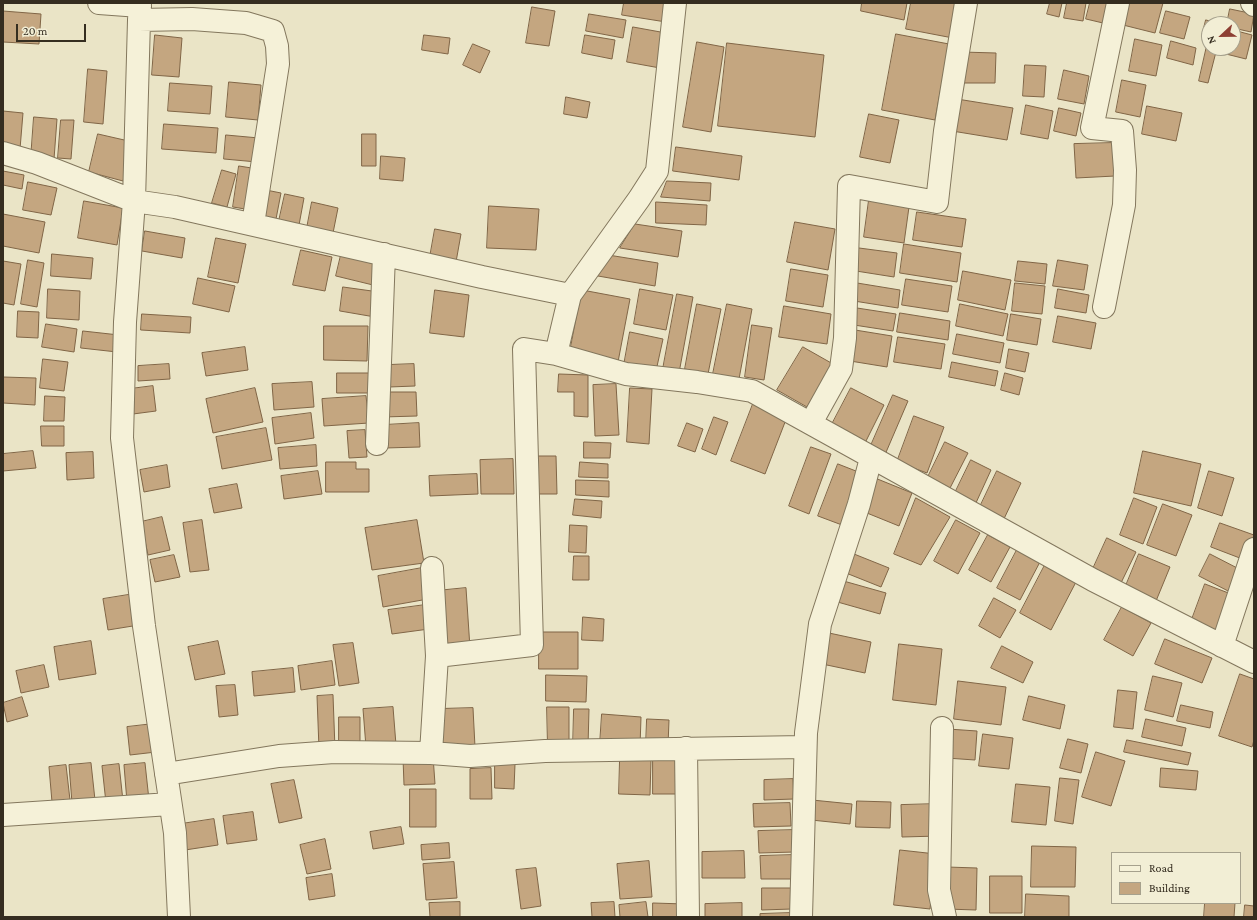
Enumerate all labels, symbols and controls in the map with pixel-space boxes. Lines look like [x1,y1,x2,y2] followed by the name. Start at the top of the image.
[18,16,88,42] scale bar
[1201,16,1241,56] north arrow
[23,24,47,38] text: 20 m
[1204,34,1218,46] text: N
[1111,852,1241,904] legend
[1149,861,1173,875] text: Road
[1149,881,1190,895] text: Building

